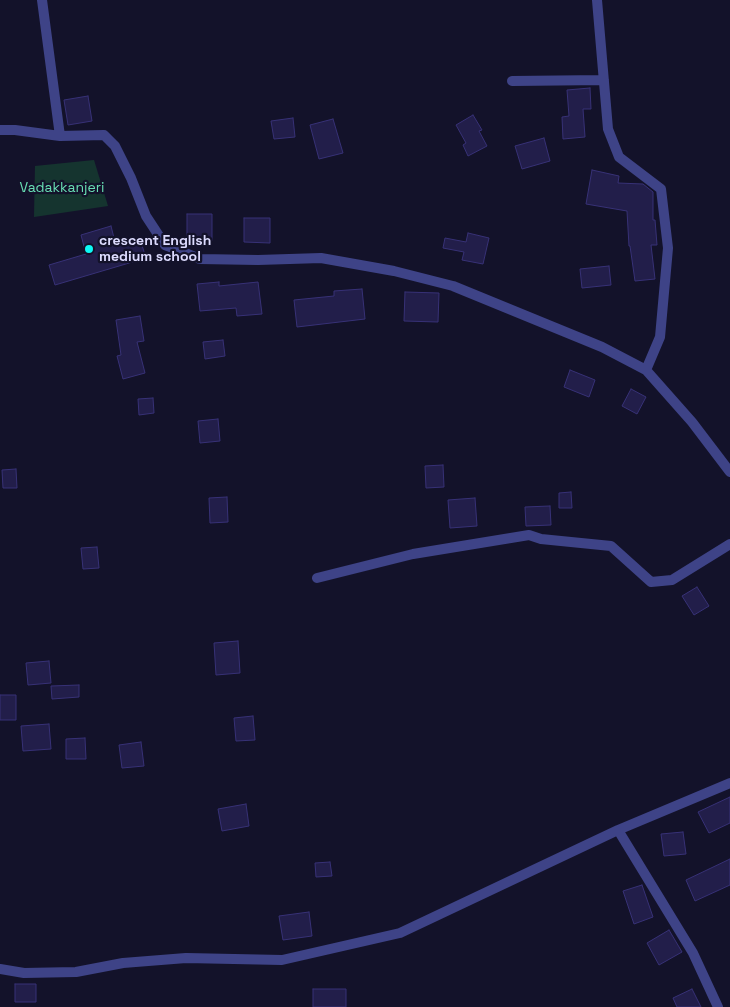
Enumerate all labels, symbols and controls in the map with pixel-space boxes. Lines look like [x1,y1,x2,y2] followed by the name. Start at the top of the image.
[19,180,105,196] park label: Vadakkanjeri
[99,233,211,266] place label: crescent English medium school
[83,243,95,255] marker: crescent English medium school

